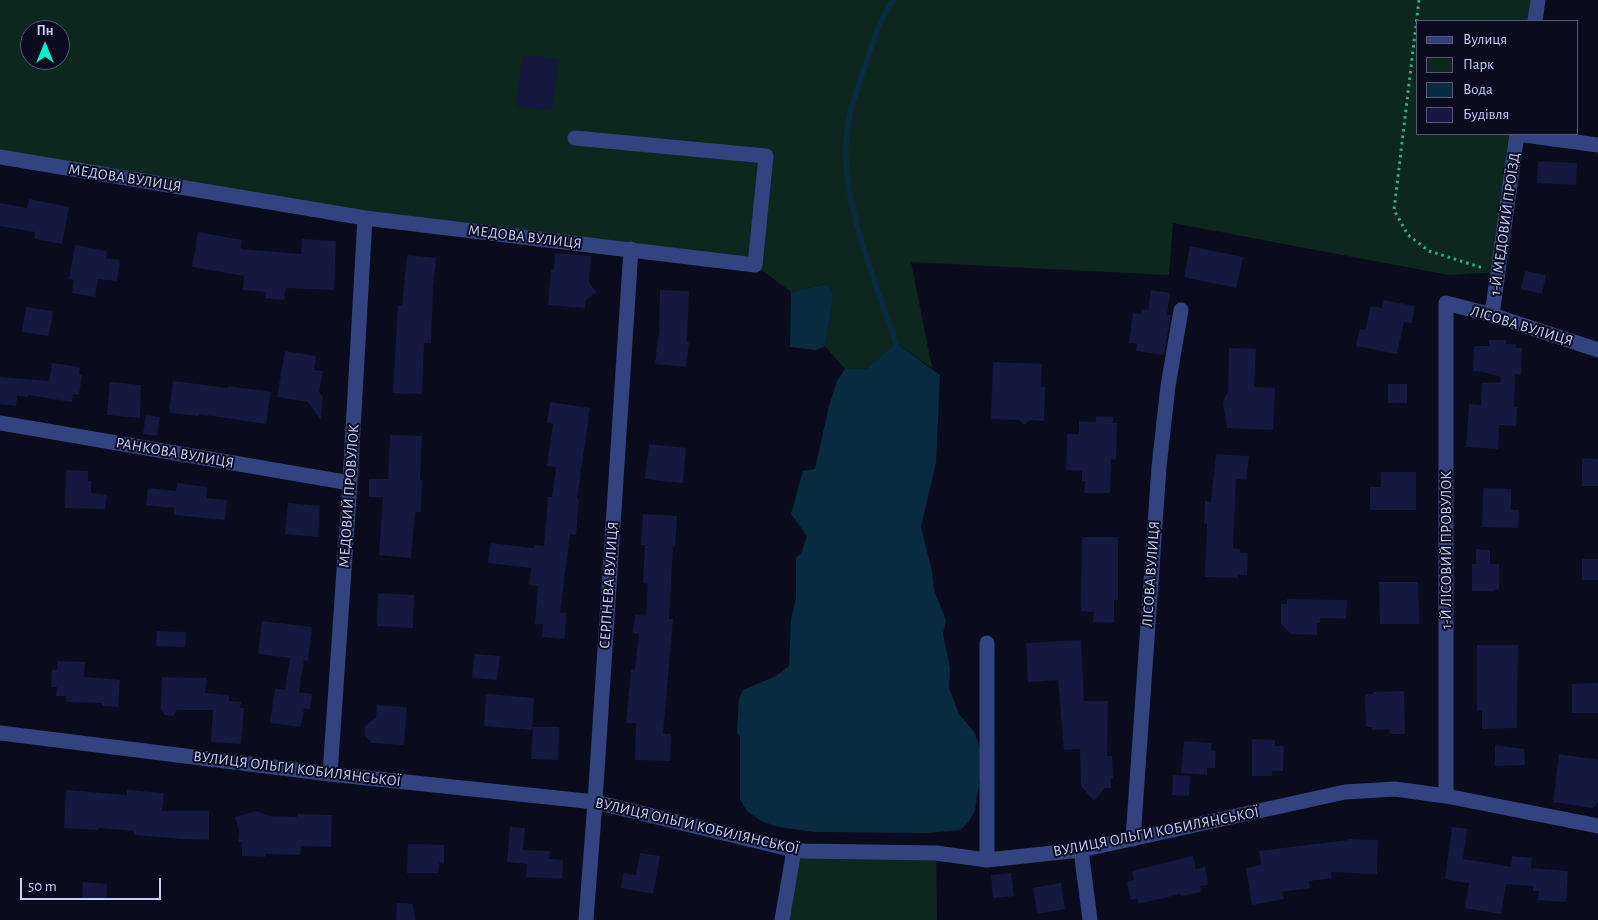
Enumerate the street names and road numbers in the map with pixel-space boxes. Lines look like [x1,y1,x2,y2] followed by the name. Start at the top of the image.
[1486,151,1524,297] street label: 1-Й МЕДОВИЙ ПРОЇЗД
[67,160,183,196] street label: МЕДОВА ВУЛИЦЯ
[467,221,583,253] street label: МЕДОВА ВУЛИЦЯ
[1469,302,1575,350] street label: ЛІСОВА ВУЛИЦЯ
[335,424,363,568] street label: МЕДОВИЙ ПРОВУЛОК
[114,434,236,472] street label: РАНКОВА ВУЛИЦЯ
[1437,471,1455,629] street label: 1-Й ЛІСОВИЙ ПРОВУЛОК
[1138,520,1164,628] street label: ЛІСОВА ВУЛИЦЯ
[596,521,622,649] street label: СЕРПНЕВА ВУЛИЦЯ
[192,747,402,791] street label: ВУЛИЦЯ ОЛЬГИ КОБИЛЯНСЬКОЇ
[593,794,801,858] street label: ВУЛИЦЯ ОЛЬГИ КОБИЛЯНСЬКОЇ
[1052,803,1260,861] street label: ВУЛИЦЯ ОЛЬГИ КОБИЛЯНСЬКОЇ

